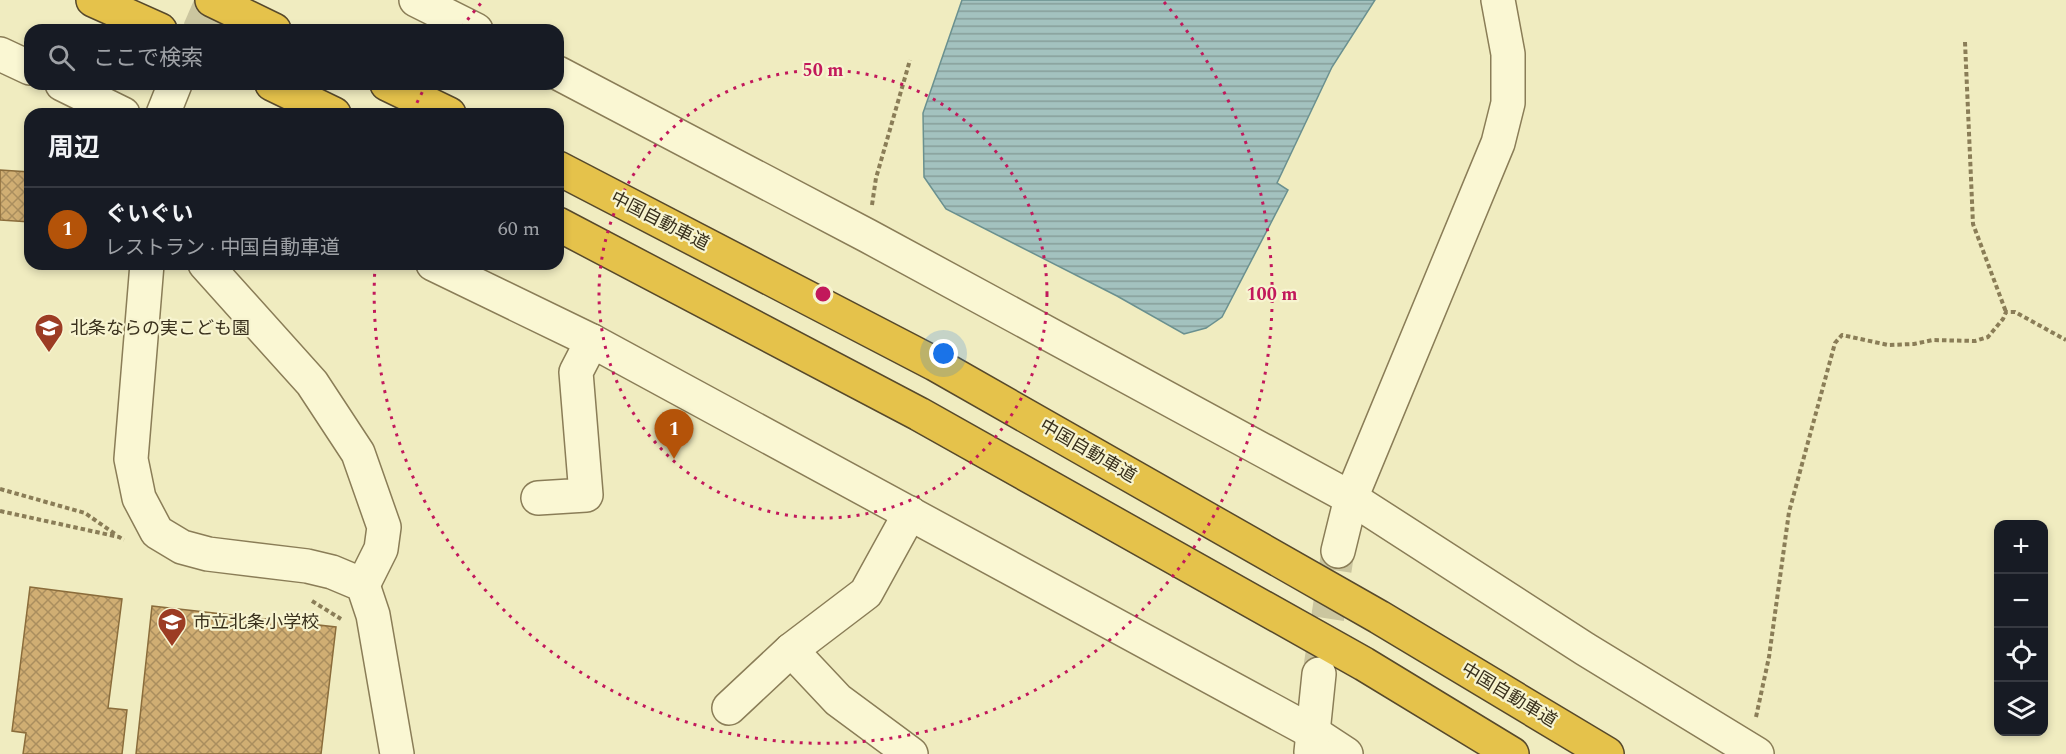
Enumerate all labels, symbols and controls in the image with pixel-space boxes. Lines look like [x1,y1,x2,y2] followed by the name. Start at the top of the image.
[24,24,564,90] search box
[45,41,78,74] icon: search
[93,42,203,75] text: ここで検索
[803,57,843,84] text: 50 m
[48,128,100,168] text: 周辺
[606,184,714,258] street label: 中国自動車道
[105,198,193,231] text: ぐいぐい
[62,214,73,244] text: 1
[498,214,540,244] text: 60 m
[105,233,340,263] text: レストラン · 中国自動車道
[1246,281,1298,308] text: 100 m
[813,284,833,304] centre of rings
[33,312,65,354] school or university icon: 北条ならの実こども園
[70,315,250,342] place label: 北条ならの実こども園
[929,339,958,368] your location
[654,410,694,459] pin: 1
[1034,412,1142,490] street label: 中国自動車道
[1994,520,2048,736] map controls
[1994,520,2048,574] button: +
[1994,574,2048,628] button: −
[156,606,188,648] school or university icon: 市立北条小学校
[193,609,319,636] place label: 市立北条小学校
[1994,628,2048,682] button: locate
[1456,656,1562,734] street label: 中国自動車道
[1994,682,2048,736] button: layers

